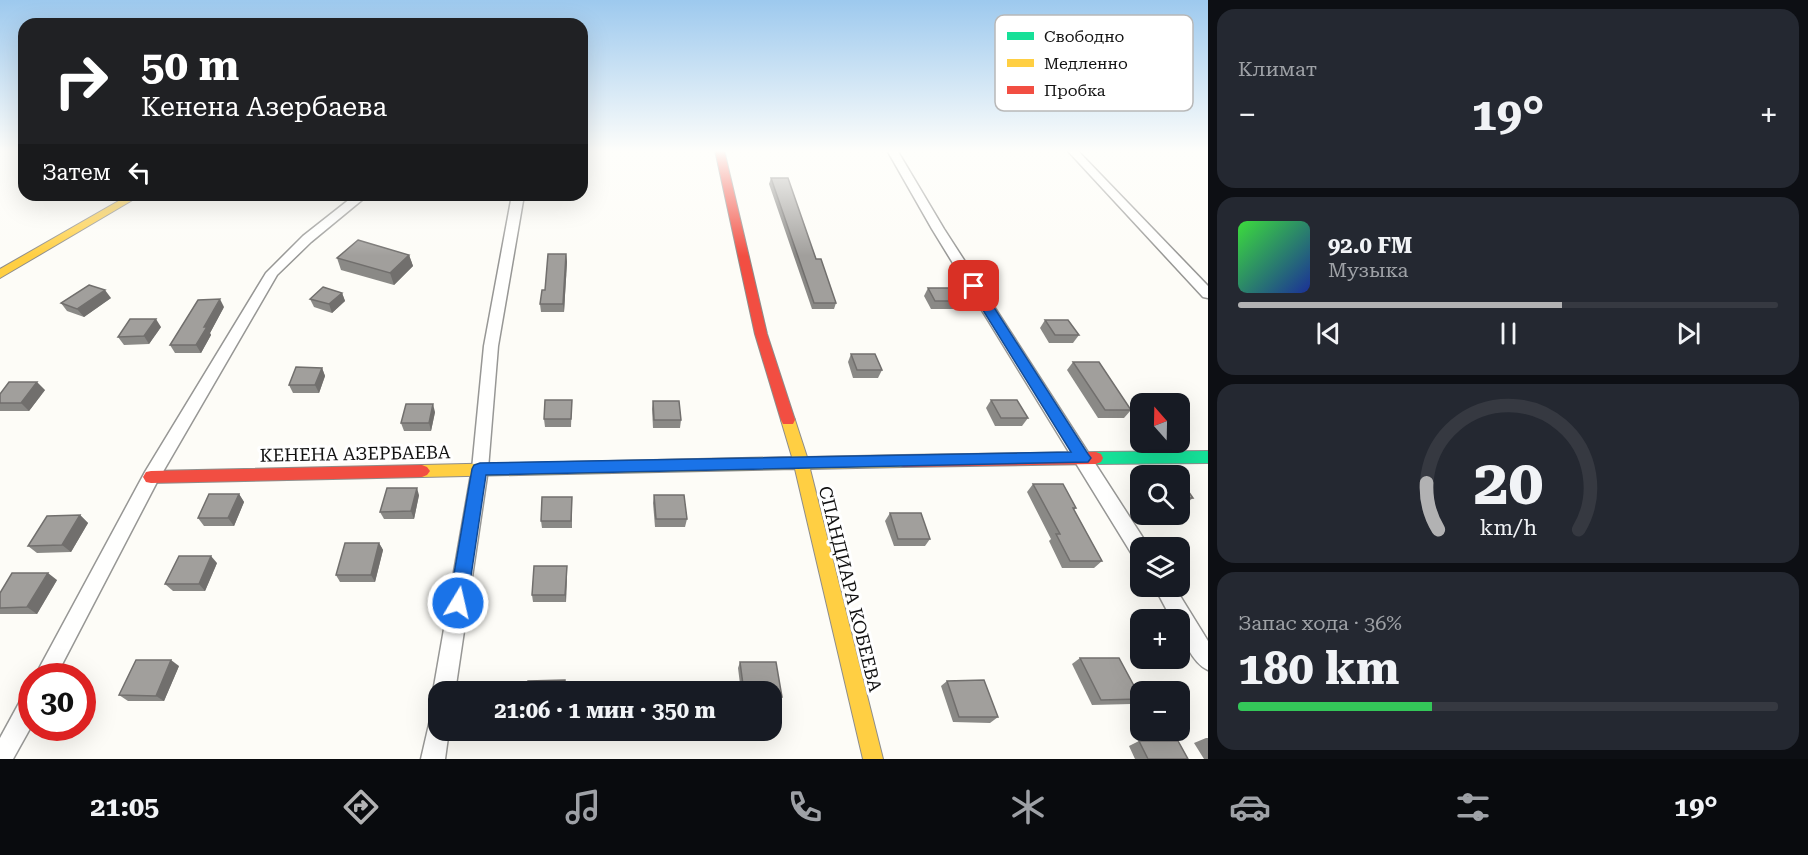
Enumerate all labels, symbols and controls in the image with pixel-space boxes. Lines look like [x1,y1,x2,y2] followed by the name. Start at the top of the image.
[995,15,1193,111] legend
[1044,27,1125,46] text: Свободно
[141,41,239,90] text: 50 m
[42,42,120,120] icon: right
[1044,54,1128,73] text: Медленно
[1238,57,1317,81] text: Климат
[1044,81,1106,100] text: Пробка
[1472,88,1544,141] text: 19°
[141,91,387,123] text: Кенена Азербаева
[1238,95,1256,134] text: −
[1760,95,1778,134] text: +
[123,156,156,189] icon: left
[42,160,111,185] text: Затем
[1328,233,1412,258] text: 92.0 FM
[1328,258,1408,282] text: Музыка
[948,260,999,311] pin
[957,269,990,302] icon: arrive
[1312,317,1345,350] icon: previous
[1492,317,1525,350] icon: pause
[1672,317,1705,350] icon: next
[1130,393,1190,453] north arrow
[1130,393,1190,741] map controls
[259,441,451,466] street label: КЕНЕНА АЗЕРБАЕВА
[1473,446,1543,519] text: 20
[1130,465,1190,525] button: search
[815,484,886,694] street label: СПАНДИАРА КОБЕЕВА
[1479,516,1537,541] text: km/h
[1130,537,1190,597] button: layers
[426,571,490,635] position arrow
[1130,609,1190,669] button: +
[1238,611,1402,635] text: Запас хода · 36%
[1238,642,1399,695] text: 180 km
[18,663,96,741] speed limit sign: 30
[1130,681,1190,741] button: −
[494,698,716,723] text: 21:06 · 1 мин · 350 m
[340,786,382,828] icon: directions
[562,786,604,828] icon: music
[784,786,826,828] icon: phone
[1007,786,1049,828] icon: climate
[1229,786,1271,828] icon: car
[1452,786,1494,828] icon: filters
[90,791,159,823] text: 21:05
[1674,791,1718,823] text: 19°

